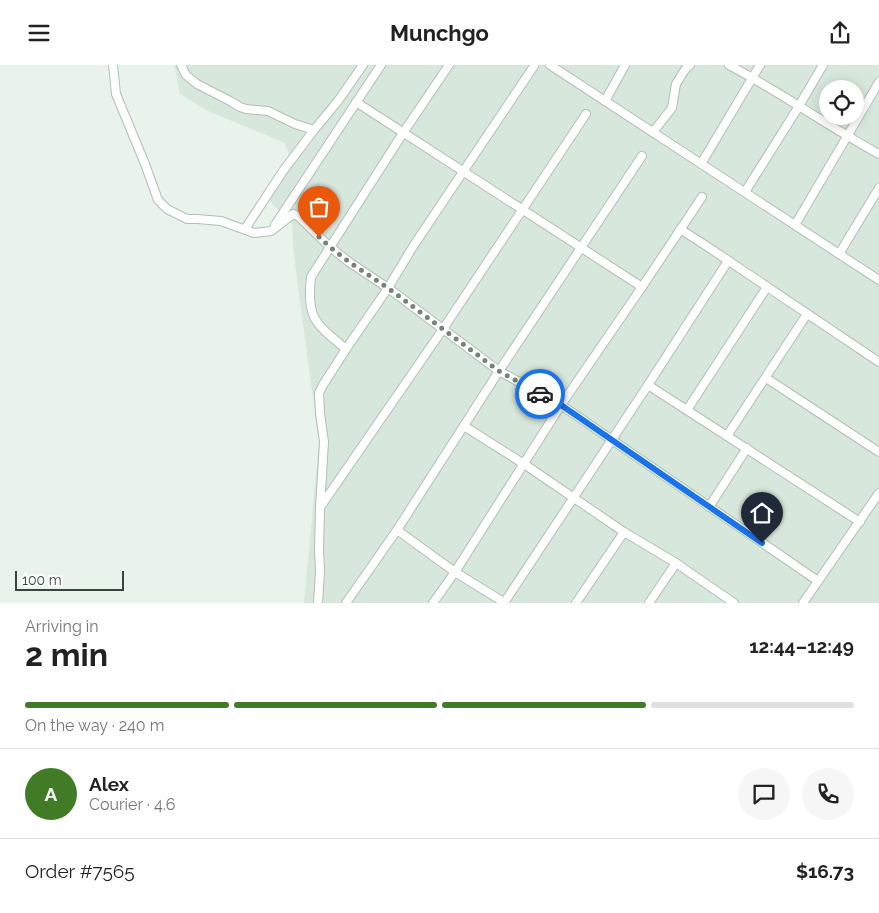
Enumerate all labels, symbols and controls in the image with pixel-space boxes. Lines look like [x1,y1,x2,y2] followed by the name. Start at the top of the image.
[25,19,53,47] icon: menu
[826,19,854,47] icon: share
[390,20,489,46] text: Munchgo
[819,80,864,125] map controls
[819,80,864,125] button: locate
[298,186,340,237] pin
[305,193,333,221] icon: bag
[515,369,565,419] courier
[526,380,554,408] icon: car
[741,492,783,543] pin
[748,499,776,527] icon: home
[15,568,124,591] scale bar
[22,572,62,588] text: 100 m
[25,617,99,636] text: Arriving in
[749,635,854,657] text: 12:44–12:49
[25,636,108,673] text: 2 min
[25,716,164,735] text: On the way · 240 m
[738,768,790,820] button: chat
[802,768,854,820] button: phone
[89,773,129,795] text: Alex
[45,783,57,805] text: A
[89,795,175,814] text: Courier · 4.6
[25,860,135,882] text: Order #7565
[796,860,854,882] text: $16.73

